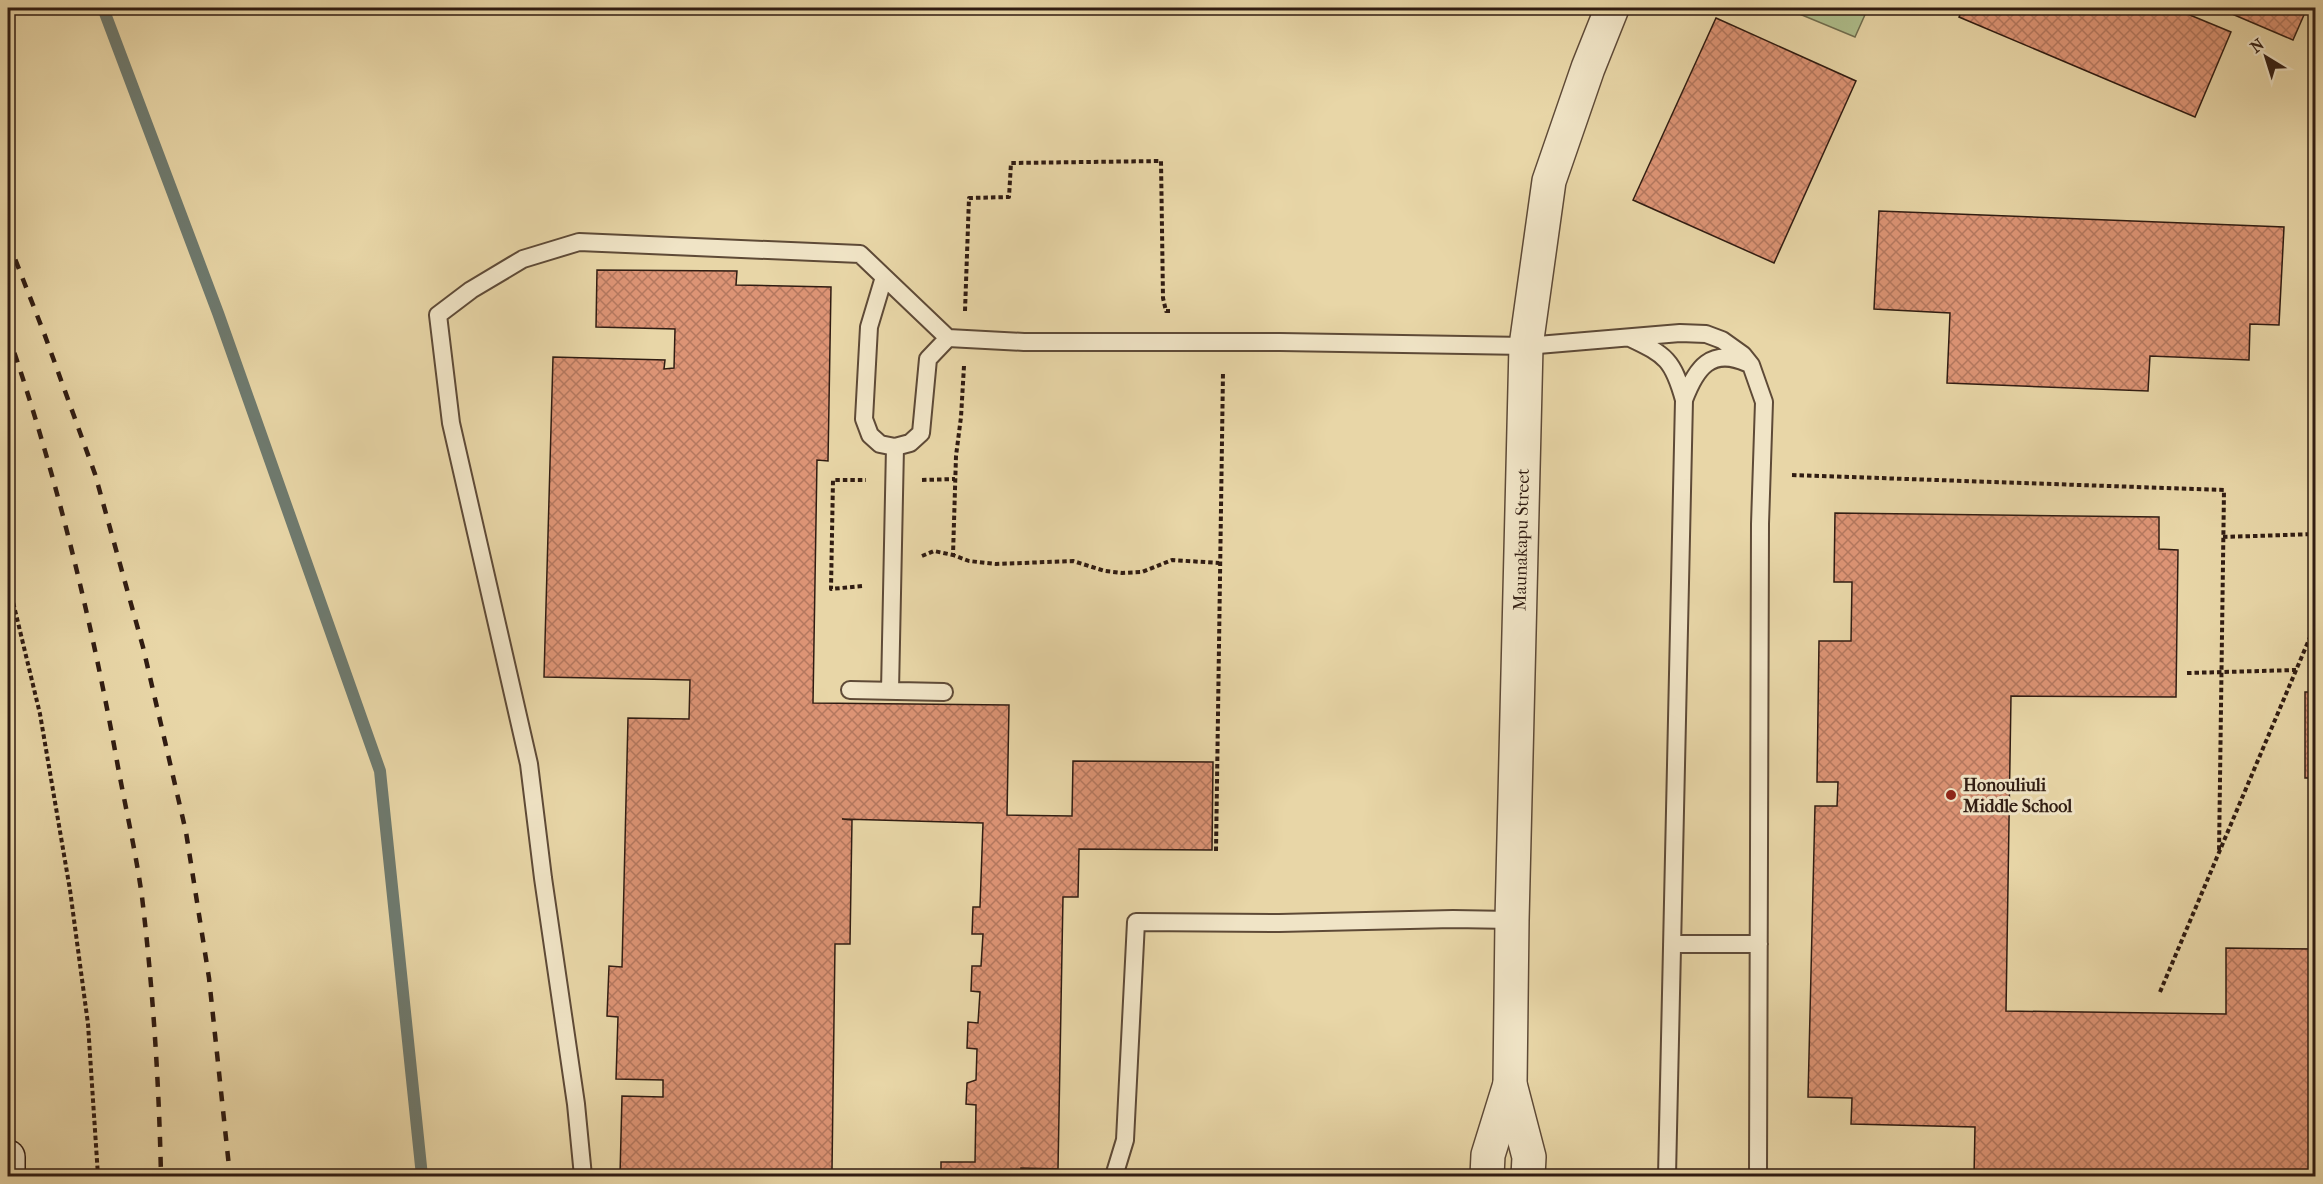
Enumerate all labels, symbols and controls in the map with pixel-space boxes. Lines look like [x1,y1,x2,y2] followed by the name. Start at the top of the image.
[2236,27,2296,87] north arrow
[2246,34,2268,57] text: N
[1509,468,1534,611] street label: Maunakapu Street
[1962,775,2073,817] place label: Honouliuli Middle School
[1944,788,1958,802] marker: Honouliuli Middle School

